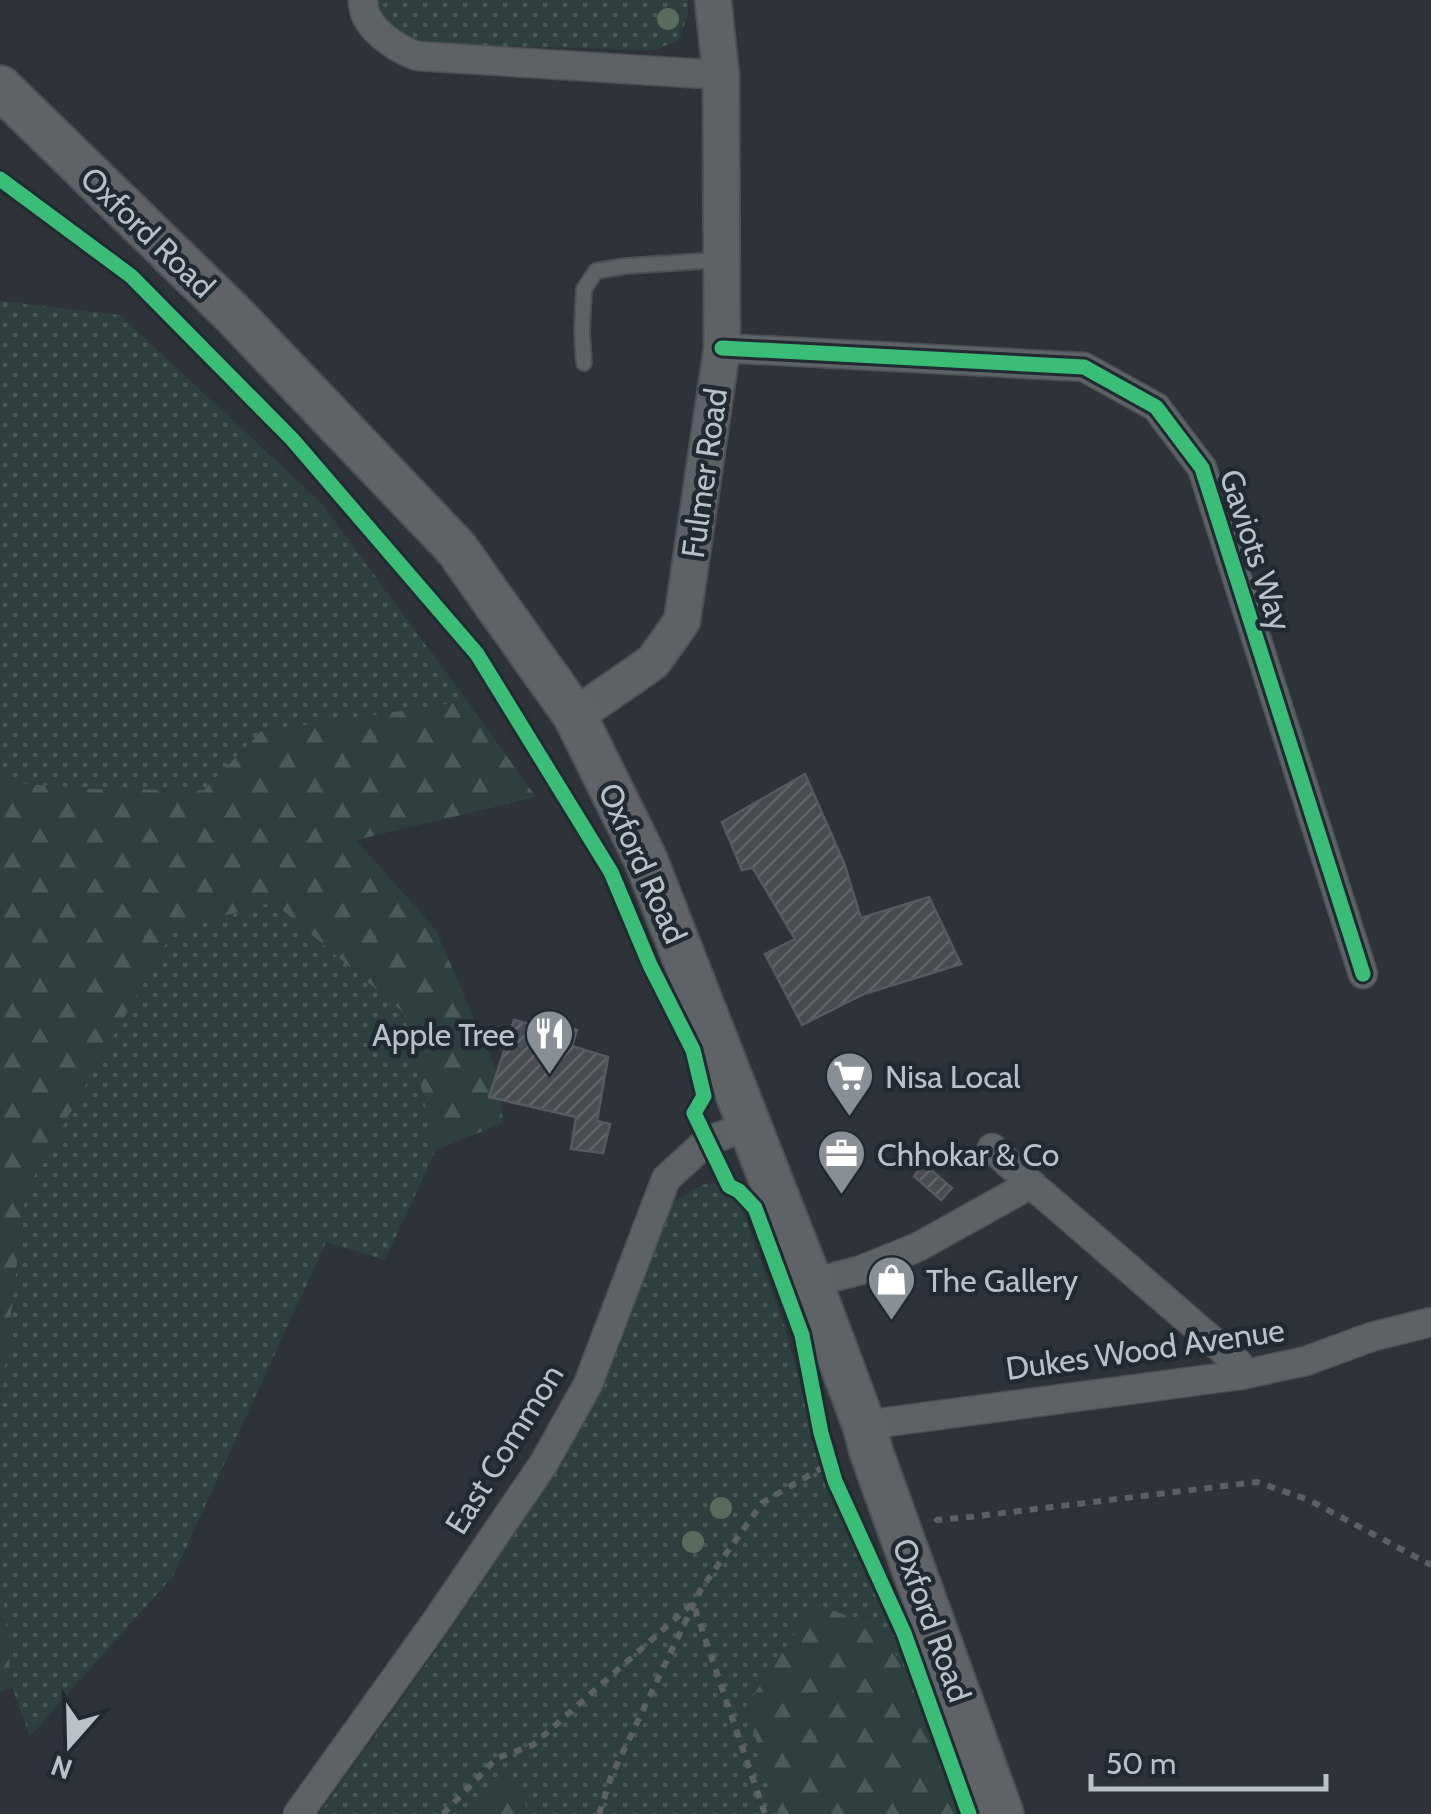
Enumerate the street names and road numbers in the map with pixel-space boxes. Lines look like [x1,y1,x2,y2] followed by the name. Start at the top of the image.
[73,158,223,306] street label: Oxford Road
[673,386,735,560] street label: Fulmer Road
[1212,464,1300,636] street label: Gaviots Way
[590,777,696,949] street label: Oxford Road
[1003,1310,1287,1388] street label: Dukes Wood Avenue
[436,1357,572,1541] street label: East Common
[884,1533,980,1707] street label: Oxford Road

